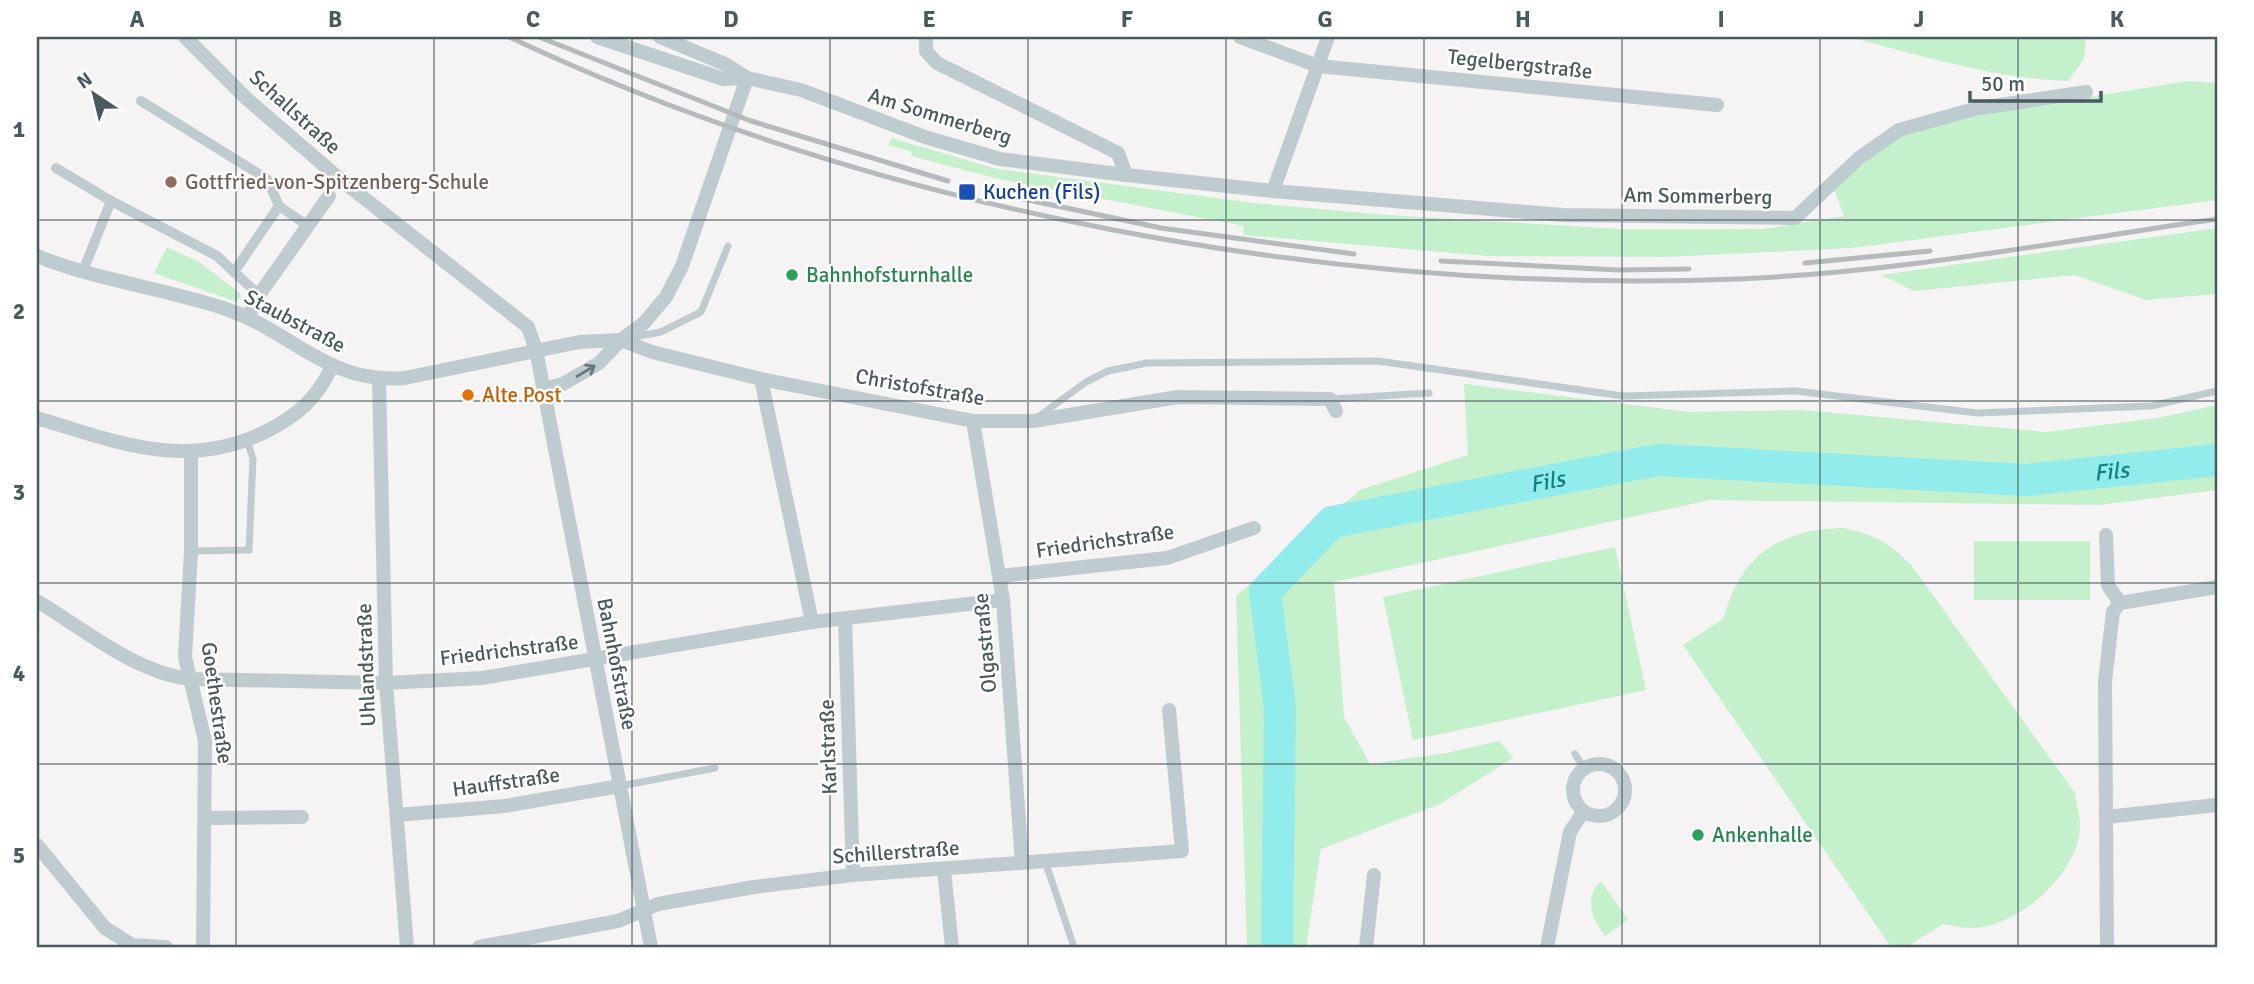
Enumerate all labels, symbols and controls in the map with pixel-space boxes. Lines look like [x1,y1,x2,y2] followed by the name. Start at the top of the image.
[130,5,145,34] text: A
[328,5,342,34] text: B
[526,5,540,34] text: C
[723,5,739,34] text: D
[922,5,936,34] text: E
[1121,5,1133,34] text: F
[1317,5,1333,34] text: G
[1515,5,1531,34] text: H
[1717,5,1725,34] text: I
[1914,5,1924,34] text: J
[2110,5,2125,34] text: K
[1446,43,1594,85] street label: Tegelbergstraße
[60,60,130,130] north arrow
[1970,60,2102,104] scale bar
[244,64,346,160] street label: Schallstraße
[73,67,97,95] text: N
[1981,71,2025,97] text: 50 m
[865,82,1015,150] street label: Am Sommerberg
[13,115,25,144] text: 1
[185,169,489,195] place label: Gottfried-von-Spitzenberg-Schule
[163,174,179,190] marker: Gottfried-von-Spitzenberg-Schule
[983,179,1100,205] place label: Kuchen (Fils)
[957,182,977,202] marker: Kuchen (Fils)
[1623,182,1773,210] street label: Am Sommerberg
[806,262,973,288] place label: Bahnhofsturnhalle
[784,267,800,283] marker: Bahnhofsturnhalle
[240,284,350,358] street label: Staubstraße
[13,297,25,326] text: 2
[576,363,596,377] one-way arrow
[853,363,987,411] street label: Christofstraße
[482,382,562,408] place label: Alte Post
[460,387,476,403] marker: Alte Post
[2092,455,2132,487] water label: Fils
[1527,463,1569,499] water label: Fils
[13,478,25,507] text: 3
[1034,518,1176,564] street label: Friedrichstraße
[968,592,1002,694] street label: Olgastraße
[591,596,643,732] street label: Bahnhofstraße
[351,603,381,727] street label: Uhlandstraße
[438,629,580,671] street label: Friedrichstraße
[196,640,238,766] street label: Goethestraße
[13,659,25,688] text: 4
[813,699,843,795] street label: Karlstraße
[451,762,561,802] street label: Hauffstraße
[1712,822,1813,848] place label: Ankenhalle
[1690,827,1706,843] marker: Ankenhalle
[832,835,960,869] street label: Schillerstraße
[13,841,25,870] text: 5

